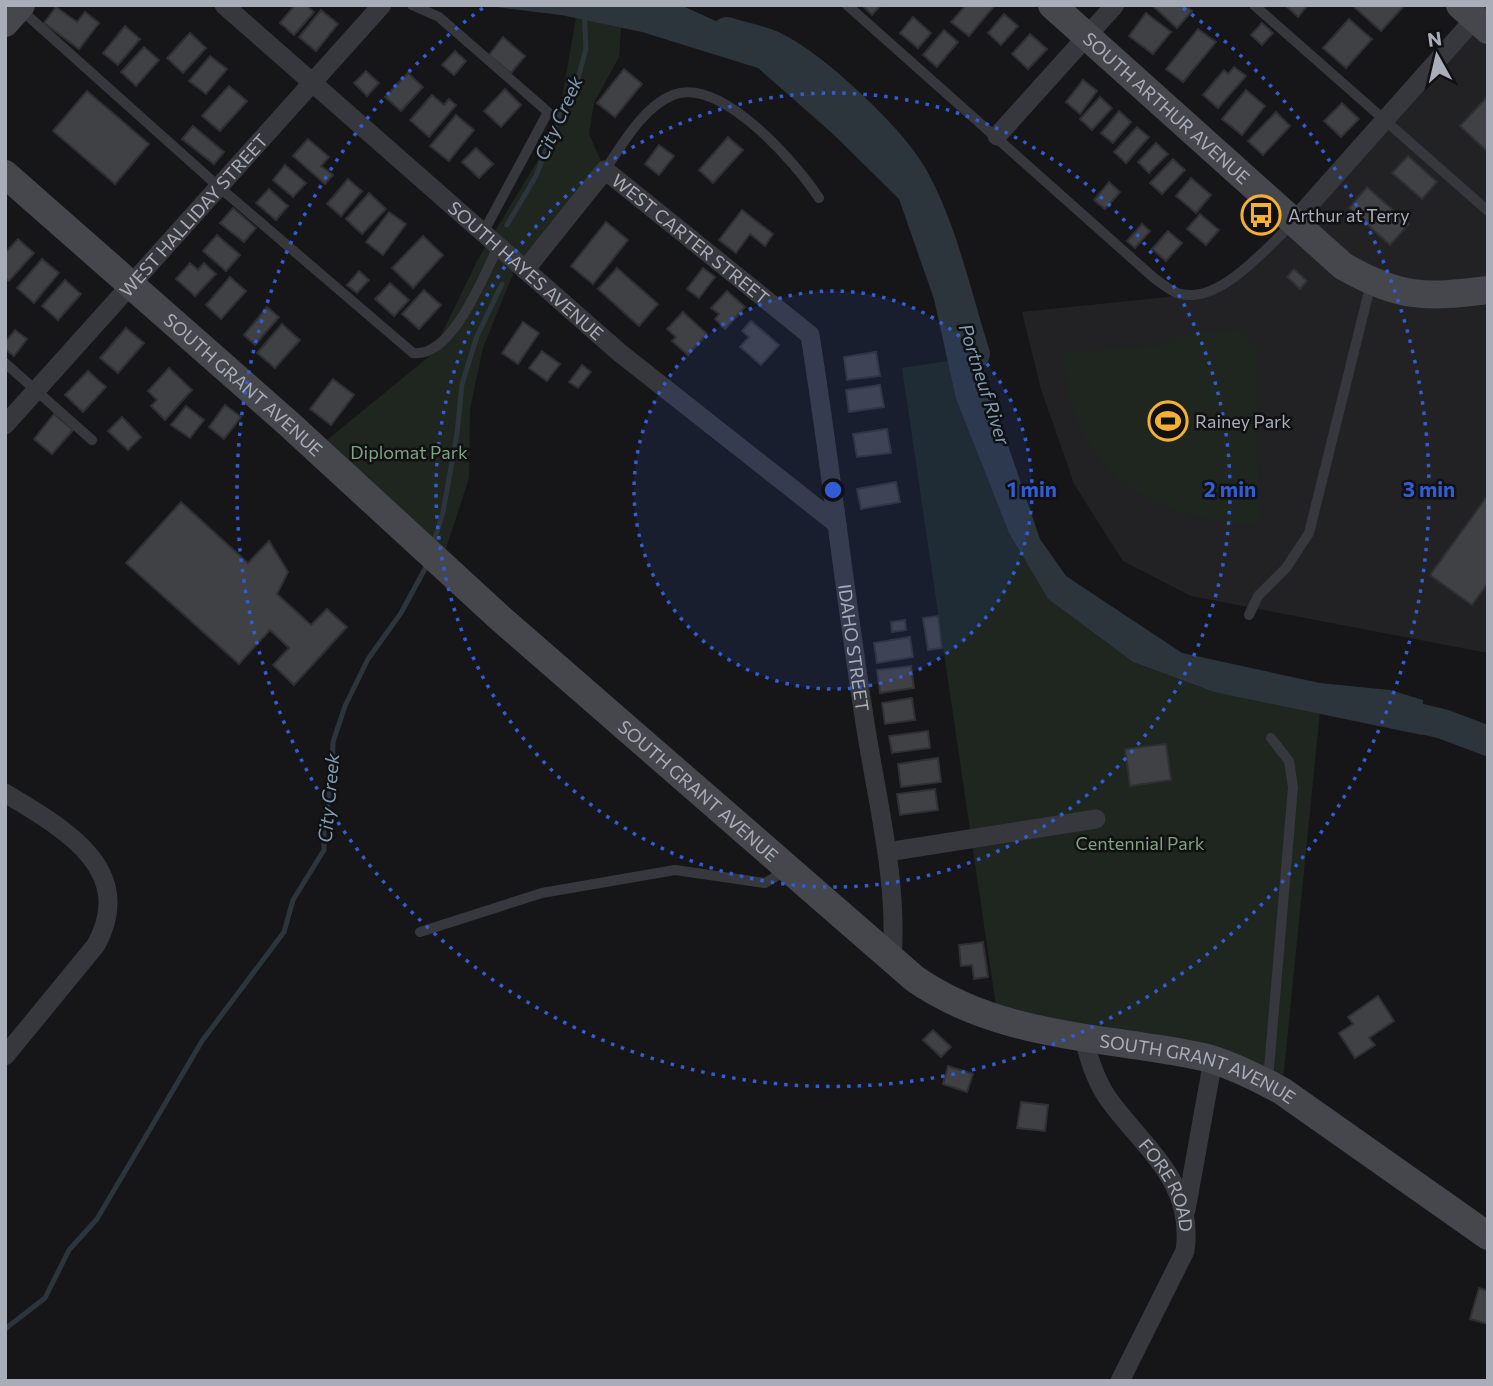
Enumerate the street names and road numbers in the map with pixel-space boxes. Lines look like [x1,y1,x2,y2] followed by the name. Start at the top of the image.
[1079,27,1255,188] street label: SOUTH ARTHUR AVENUE
[115,129,272,301] street label: WEST HALLIDAY STREET
[608,169,774,309] street label: WEST CARTER STREET
[444,196,608,344] street label: SOUTH HAYES AVENUE
[160,308,327,461] street label: SOUTH GRANT AVENUE
[834,583,874,713] street label: IDAHO STREET
[614,715,783,866] street label: SOUTH GRANT AVENUE
[1098,1029,1300,1108] street label: SOUTH GRANT AVENUE
[1134,1134,1197,1233] street label: FORE ROAD

